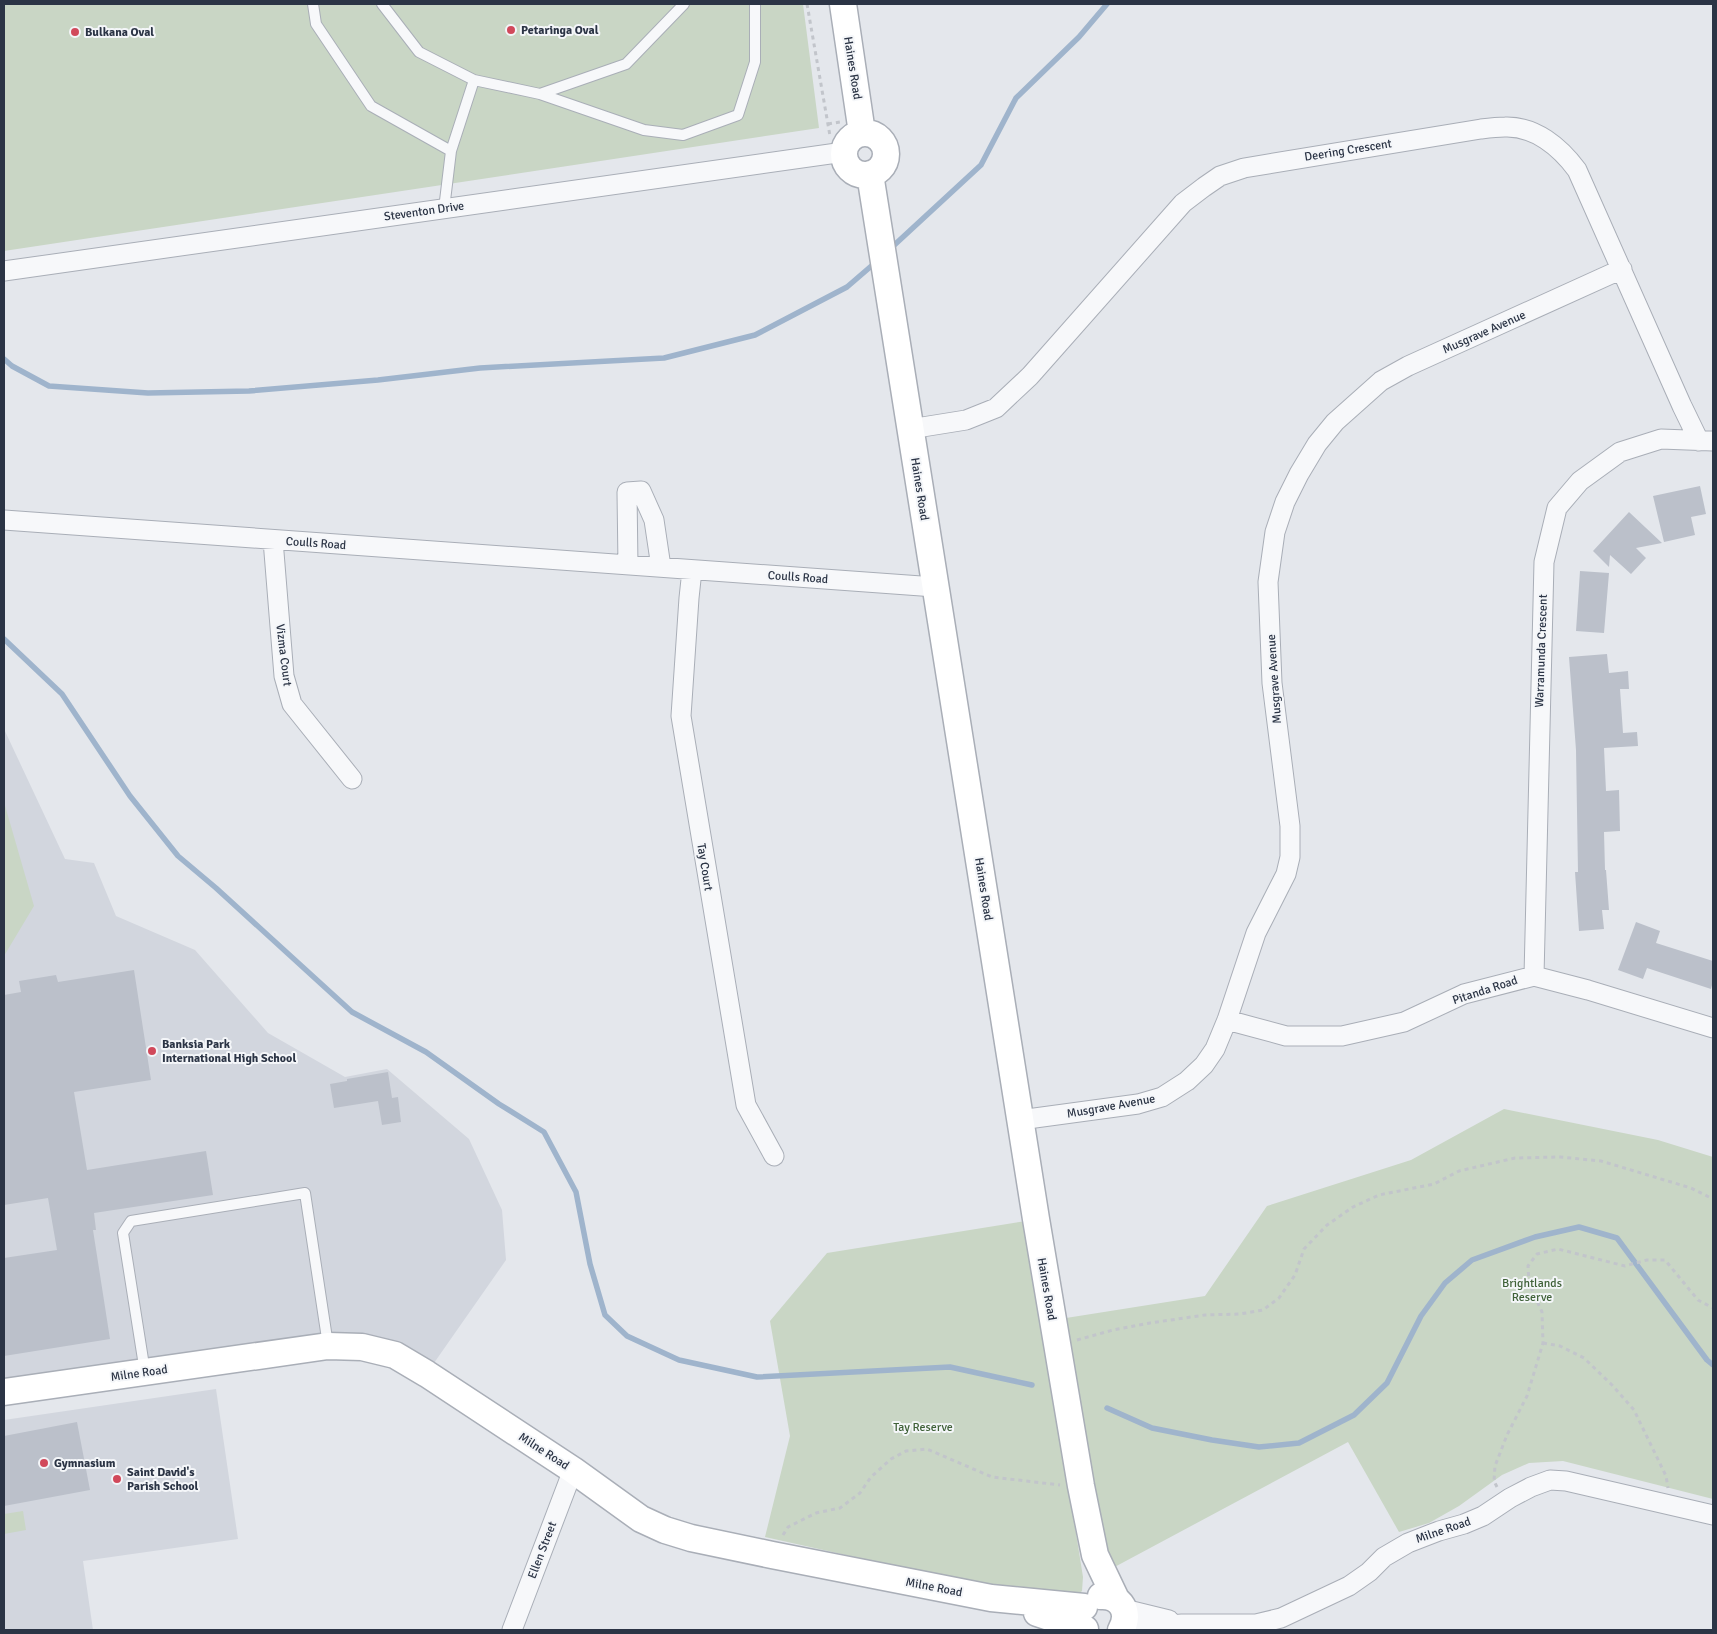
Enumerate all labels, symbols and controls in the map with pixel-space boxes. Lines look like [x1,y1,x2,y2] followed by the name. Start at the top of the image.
[521,23,599,38] place label: Petaringa Oval
[505,24,517,36] marker: Petaringa Oval
[85,25,154,40] place label: Bulkana Oval
[69,26,81,38] marker: Bulkana Oval
[840,35,865,101] street label: Haines Road
[1303,136,1393,165] street label: Deering Crescent
[383,198,465,225] street label: Steventon Drive
[1440,307,1528,358] street label: Musgrave Avenue
[907,456,932,522] street label: Haines Road
[285,534,347,553] street label: Coulls Road
[767,568,829,587] street label: Coulls Road
[1532,594,1551,708] street label: Warramunda Crescent
[272,623,295,687] street label: Vizma Court
[1264,634,1285,724] street label: Musgrave Avenue
[693,842,716,892] street label: Tay Court
[971,856,996,922] street label: Haines Road
[1451,973,1520,1008] street label: Pitanda Road
[162,1037,296,1066] place label: Banksia Park International High School
[146,1045,158,1057] marker: Banksia Park International High School
[1066,1091,1156,1122] street label: Musgrave Avenue
[1034,1256,1059,1322] street label: Haines Road
[1502,1276,1562,1305] park label: Brightlands Reserve
[110,1362,169,1385] street label: Milne Road
[893,1420,953,1435] park label: Tay Reserve
[516,1430,572,1473] street label: Milne Road
[54,1456,116,1471] place label: Gymnasium
[38,1457,50,1469] marker: Gymnasium
[127,1465,198,1494] place label: Saint David's Parish School
[111,1473,123,1485] marker: Saint David's Parish School
[1414,1514,1473,1547] street label: Milne Road
[525,1519,560,1581] street label: Ellen Street
[904,1575,963,1600] street label: Milne Road

